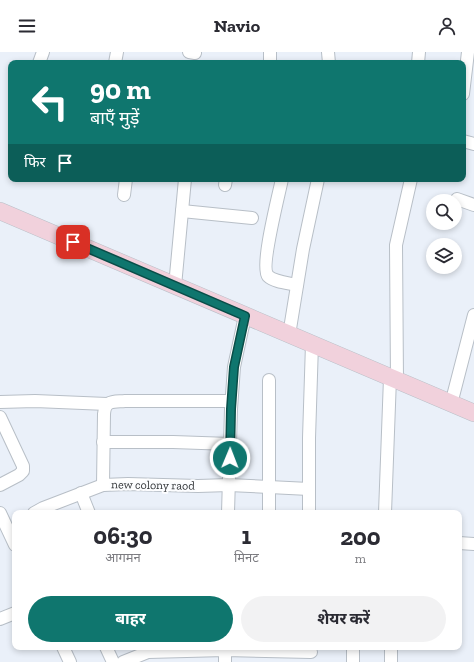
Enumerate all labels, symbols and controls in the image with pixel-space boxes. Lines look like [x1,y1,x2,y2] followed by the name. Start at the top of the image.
[16,15,38,37] icon: menu
[214,15,260,37] text: Navio
[436,15,458,37] icon: person
[90,73,151,106] text: 90 m
[24,76,76,128] icon: left
[90,107,139,129] text: बाएँ मुड़ें
[54,152,76,174] icon: arrive
[24,153,46,171] text: फिर
[426,194,462,274] map controls
[426,194,462,230] button: search
[56,225,90,259] pin
[62,231,84,253] icon: arrive
[426,238,462,274] button: layers
[209,437,251,479] position arrow
[111,477,195,493] street label: new colony raod
[93,521,153,550] text: 06:30
[242,521,251,550] text: 1
[340,522,381,551] text: 200
[105,550,141,565] text: आगमन
[234,550,259,565] text: मिनट
[355,551,366,566] text: m
[28,596,233,642] button: बाहर
[241,596,446,642] button: शेयर करें

